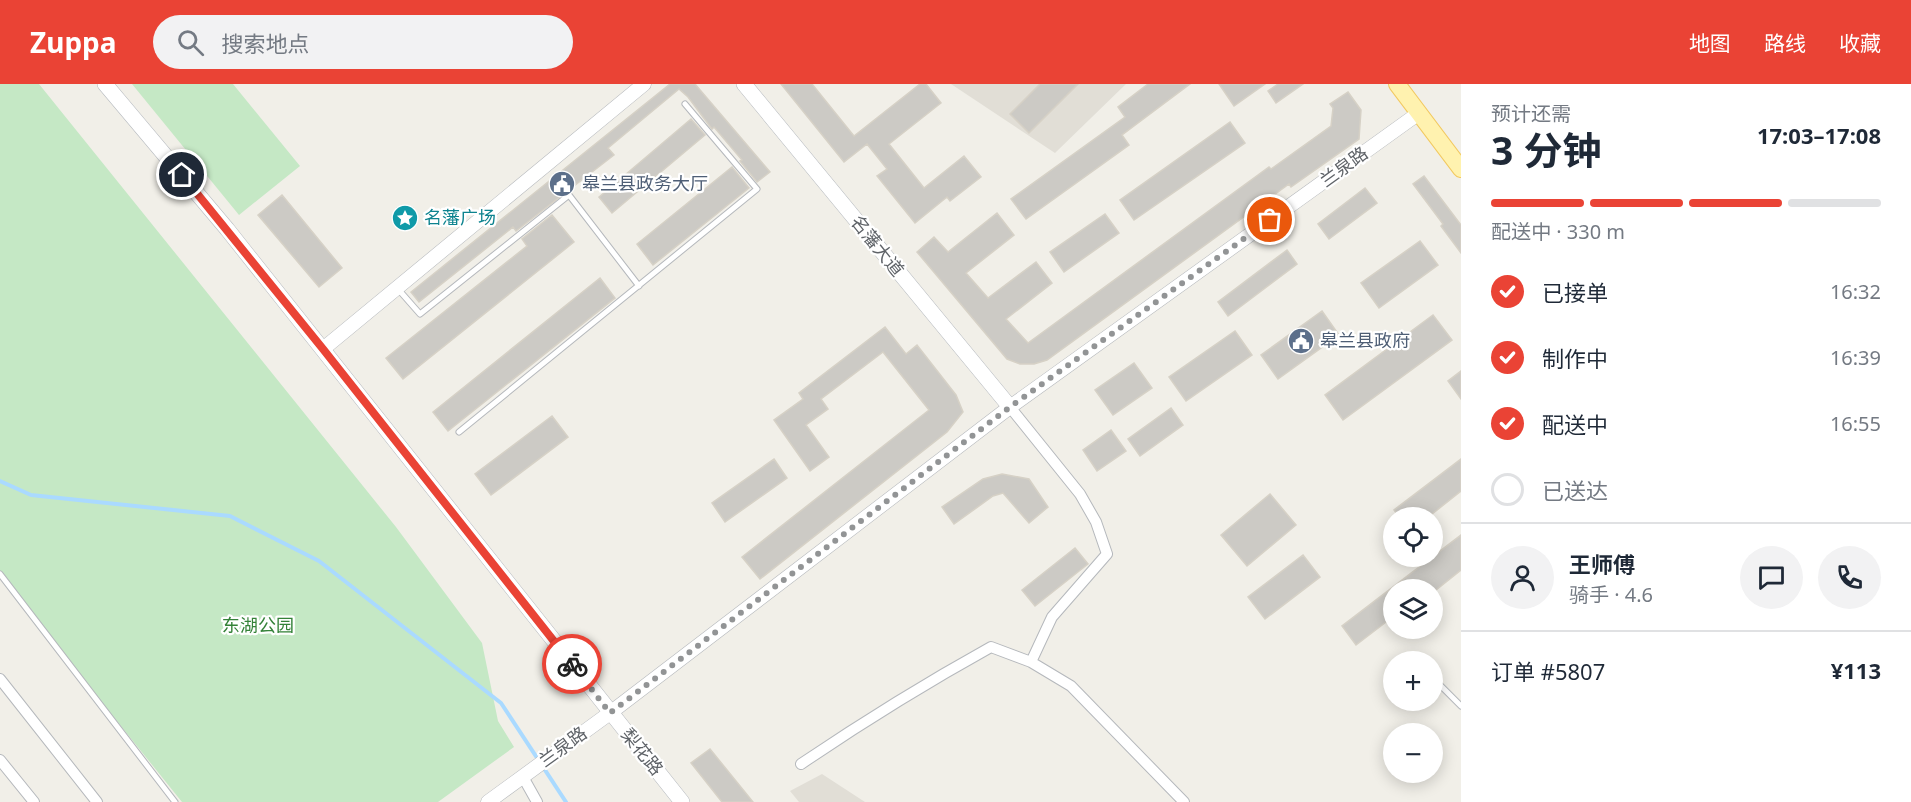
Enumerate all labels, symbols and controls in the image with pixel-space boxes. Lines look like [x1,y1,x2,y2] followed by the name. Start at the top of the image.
[153,15,573,69] search box
[30,23,117,61] text: Zuppa
[174,26,207,59] icon: search
[222,28,310,58] text: 搜索地点
[1689,29,1731,57] text: 地图
[1764,29,1806,57] text: 路线
[1839,29,1881,57] text: 收藏
[1491,100,1571,127] text: 预计还需
[1757,120,1881,150] text: 17:03–17:08
[1491,123,1601,176] text: 3 分钟
[1315,141,1372,192] street label: 兰泉路
[156,149,207,200] pin
[165,158,198,191] icon: home
[547,169,577,199] public building icon: 皋兰县政务大厅
[582,171,708,195] place label: 皋兰县政务大厅
[1244,194,1295,245] pin
[390,203,420,233] place icon: 名藩广场
[1253,203,1286,236] icon: bag
[424,205,496,229] place label: 名藩广场
[846,210,910,281] street label: 名藩大道
[1491,218,1625,245] text: 配送中 · 330 m
[1491,275,1524,308] icon: check
[1542,277,1608,307] text: 已接单
[1830,278,1881,305] text: 16:32
[1286,326,1316,356] public building icon: 皋兰县政府
[1320,328,1410,352] place label: 皋兰县政府
[1491,341,1524,374] icon: check
[1542,343,1608,373] text: 制作中
[1830,344,1881,371] text: 16:39
[1491,407,1524,440] icon: check
[1542,409,1608,439] text: 配送中
[1830,410,1881,437] text: 16:55
[1542,475,1608,505] text: 已送达
[1383,507,1443,783] map controls
[1383,507,1443,567] button: locate
[1491,546,1554,609] button: person
[1740,546,1803,609] button: chat
[1818,546,1881,609] button: phone
[1569,549,1635,579] text: 王师傅
[1383,579,1443,639] button: layers
[1569,581,1653,608] text: 骑手 · 4.6
[222,613,294,637] park label: 东湖公园
[542,634,602,694] courier
[556,648,589,681] icon: bike
[1383,651,1443,711] button: +
[1831,655,1881,685] text: ¥113
[1491,656,1605,686] text: 订单 #5807
[534,721,591,772] street label: 兰泉路
[616,723,669,780] street label: 梨花路
[1383,723,1443,783] button: −

